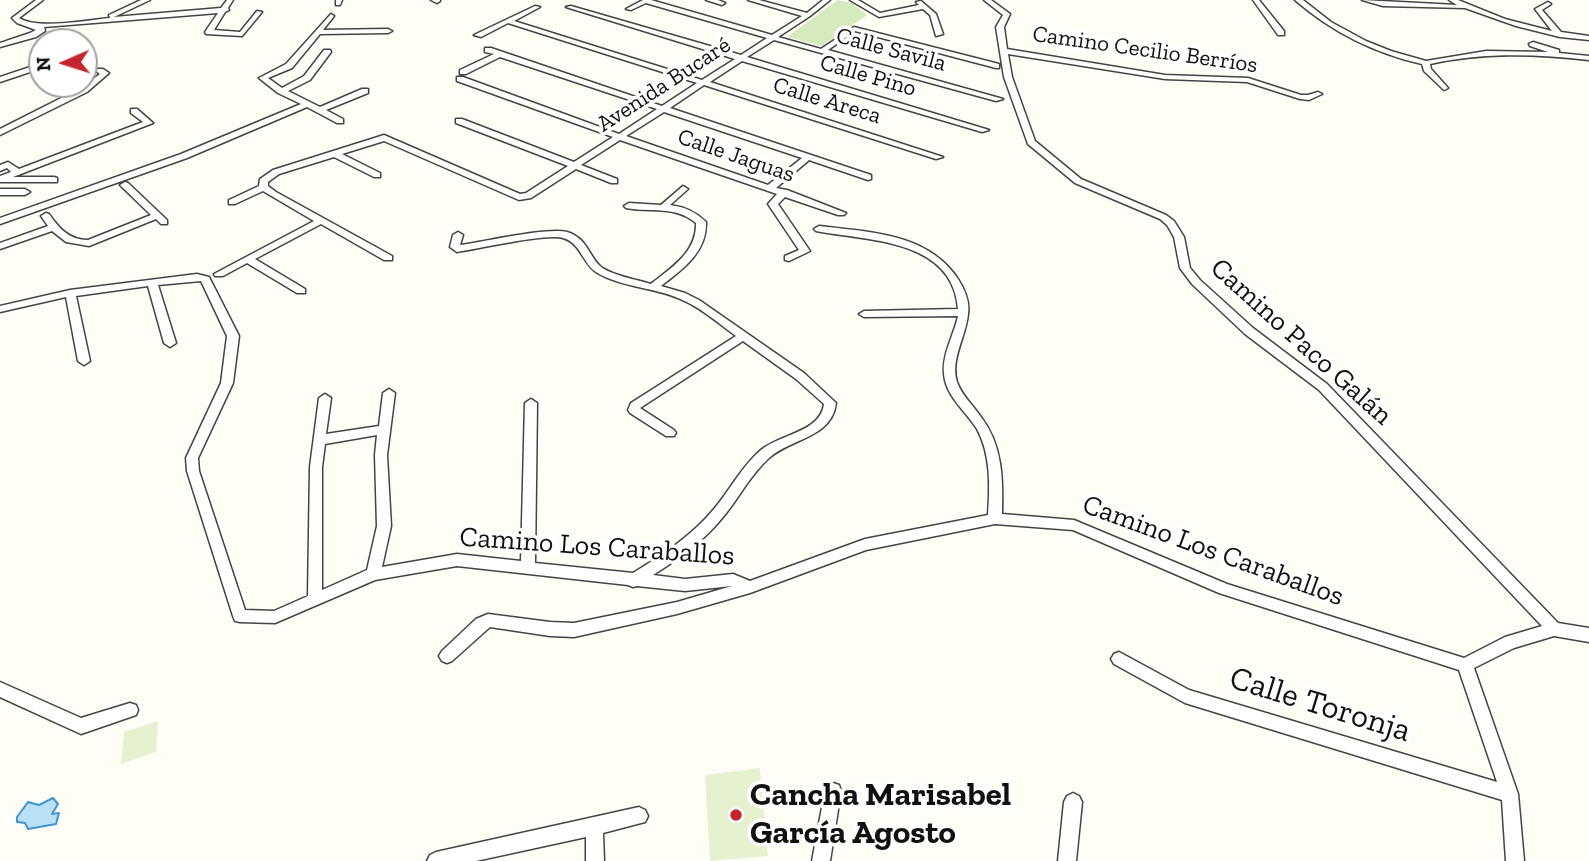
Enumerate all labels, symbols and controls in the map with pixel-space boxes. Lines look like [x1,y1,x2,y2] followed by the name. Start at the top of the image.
[1031,21,1259,79] street label: Camino Cecilio Berríos
[833,22,949,78] street label: Calle Savila
[28,28,98,98] north arrow
[592,32,736,138] street label: Avenida Bucaré
[817,49,919,103] street label: Calle Pino
[32,56,55,72] text: N
[770,72,884,130] street label: Calle Areca
[674,123,798,189] street label: Calle Jaguas
[1203,251,1399,433] street label: Camino Paco Galán
[1078,488,1348,614] street label: Camino Los Caraballos
[458,521,736,573] street label: Camino Los Caraballos
[1225,659,1415,751] street label: Calle Toronja
[750,776,1011,854] place label: Cancha Marisabel García Agosto
[728,807,744,823] marker: Cancha Marisabel García Agosto

